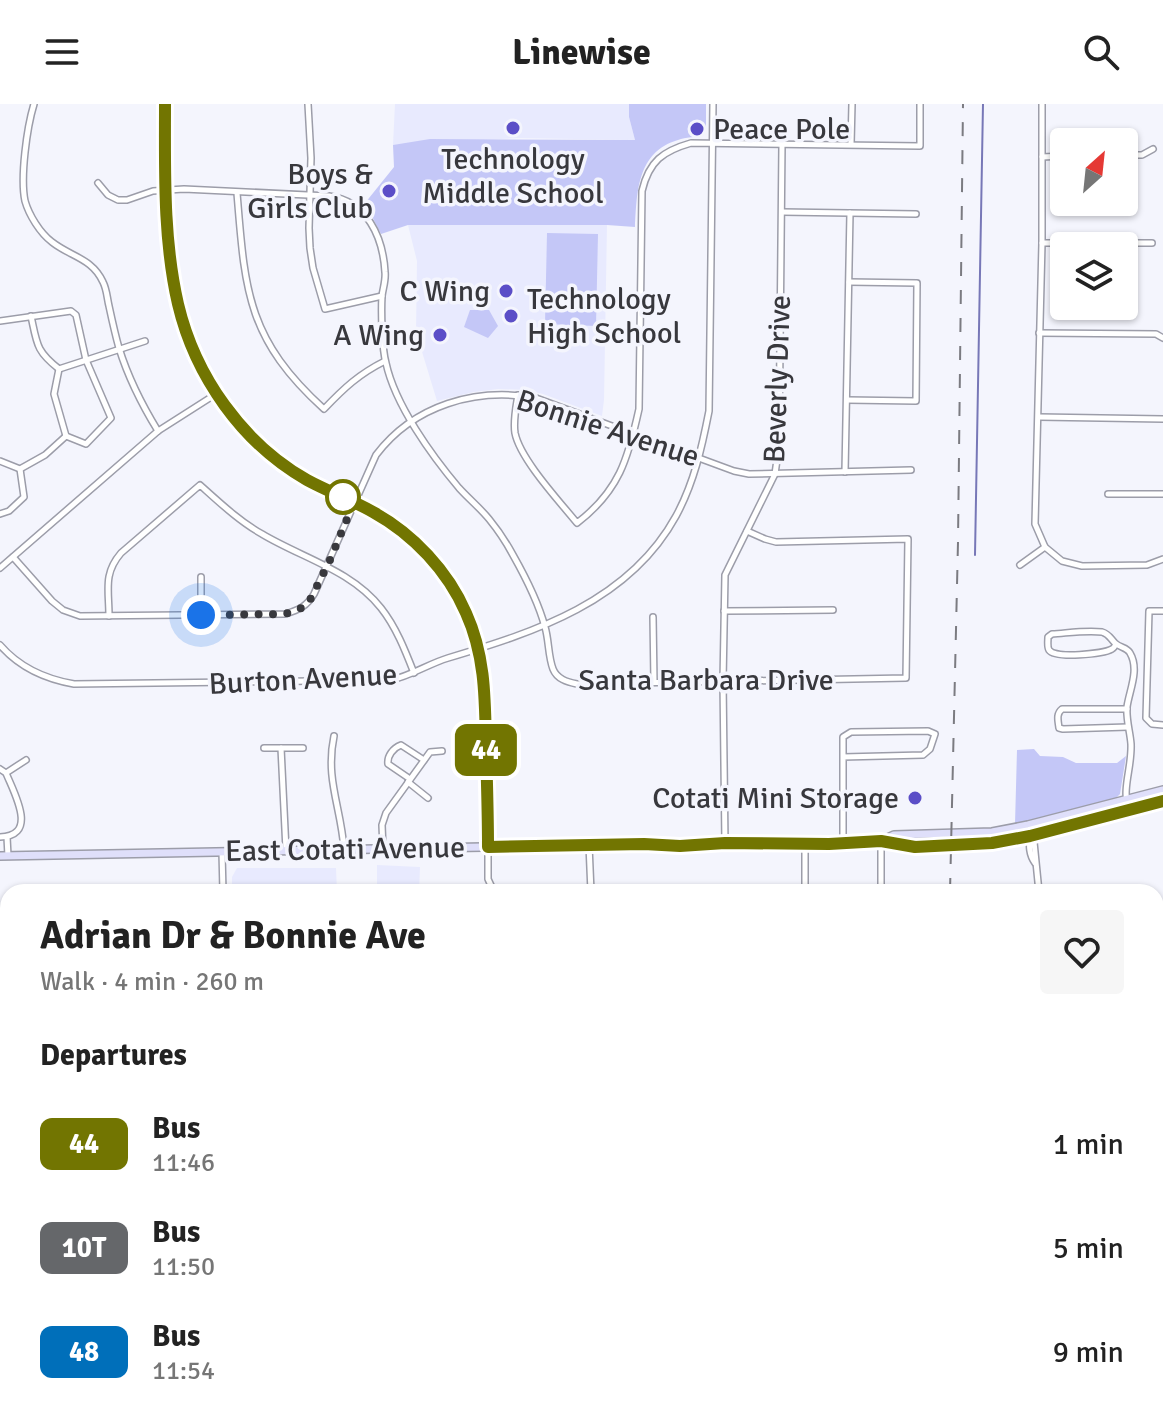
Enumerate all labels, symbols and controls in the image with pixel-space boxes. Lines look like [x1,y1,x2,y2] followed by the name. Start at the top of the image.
[40,30,84,74] icon: menu
[512,30,651,75] text: Linewise
[1079,30,1123,74] icon: search
[713,111,850,148] place label: Peace Pole
[504,119,522,137] marker: Technology Middle School
[688,120,706,138] marker: Peace Pole
[1050,128,1138,216] north arrow
[1050,128,1138,320] map controls
[422,141,604,212] place label: Technology Middle School
[247,156,373,227] place label: Boys & Girls Club
[380,182,398,200] marker: Boys & Girls Club
[1050,232,1138,320] button: layers
[399,273,490,310] place label: C Wing
[527,281,681,352] place label: Technology High School
[497,282,515,300] marker: C Wing
[756,294,799,464] street label: Beverly Drive
[502,307,520,325] marker: Technology High School
[333,317,424,354] place label: A Wing
[431,326,449,344] marker: A Wing
[512,382,704,475] street label: Bonnie Avenue
[326,480,360,514] unlabelled marker
[181,595,221,635] your location
[208,656,398,703] street label: Burton Avenue
[578,662,834,699] street label: Santa Barbara Drive
[450,724,522,776] line badge: 44
[471,733,501,767] text: 44
[652,780,899,817] place label: Cotati Mini Storage
[906,789,924,807] marker: Cotati Mini Storage
[225,829,465,870] street label: East Cotati Avenue
[1040,910,1124,994] button: heart
[40,912,426,959] text: Adrian Dr & Bonnie Ave
[40,966,264,998] text: Walk · 4 min · 260 m
[40,1037,187,1074] text: Departures
[152,1110,200,1147] text: Bus
[1053,1126,1124,1163] text: 1 min
[69,1127,99,1161] text: 44
[152,1147,215,1179] text: 11:46
[152,1214,200,1251] text: Bus
[1053,1230,1124,1267] text: 5 min
[62,1231,106,1265] text: 10T
[152,1251,215,1283] text: 11:50
[152,1318,200,1355] text: Bus
[1053,1334,1124,1371] text: 9 min
[69,1335,99,1369] text: 48
[152,1355,215,1387] text: 11:54

